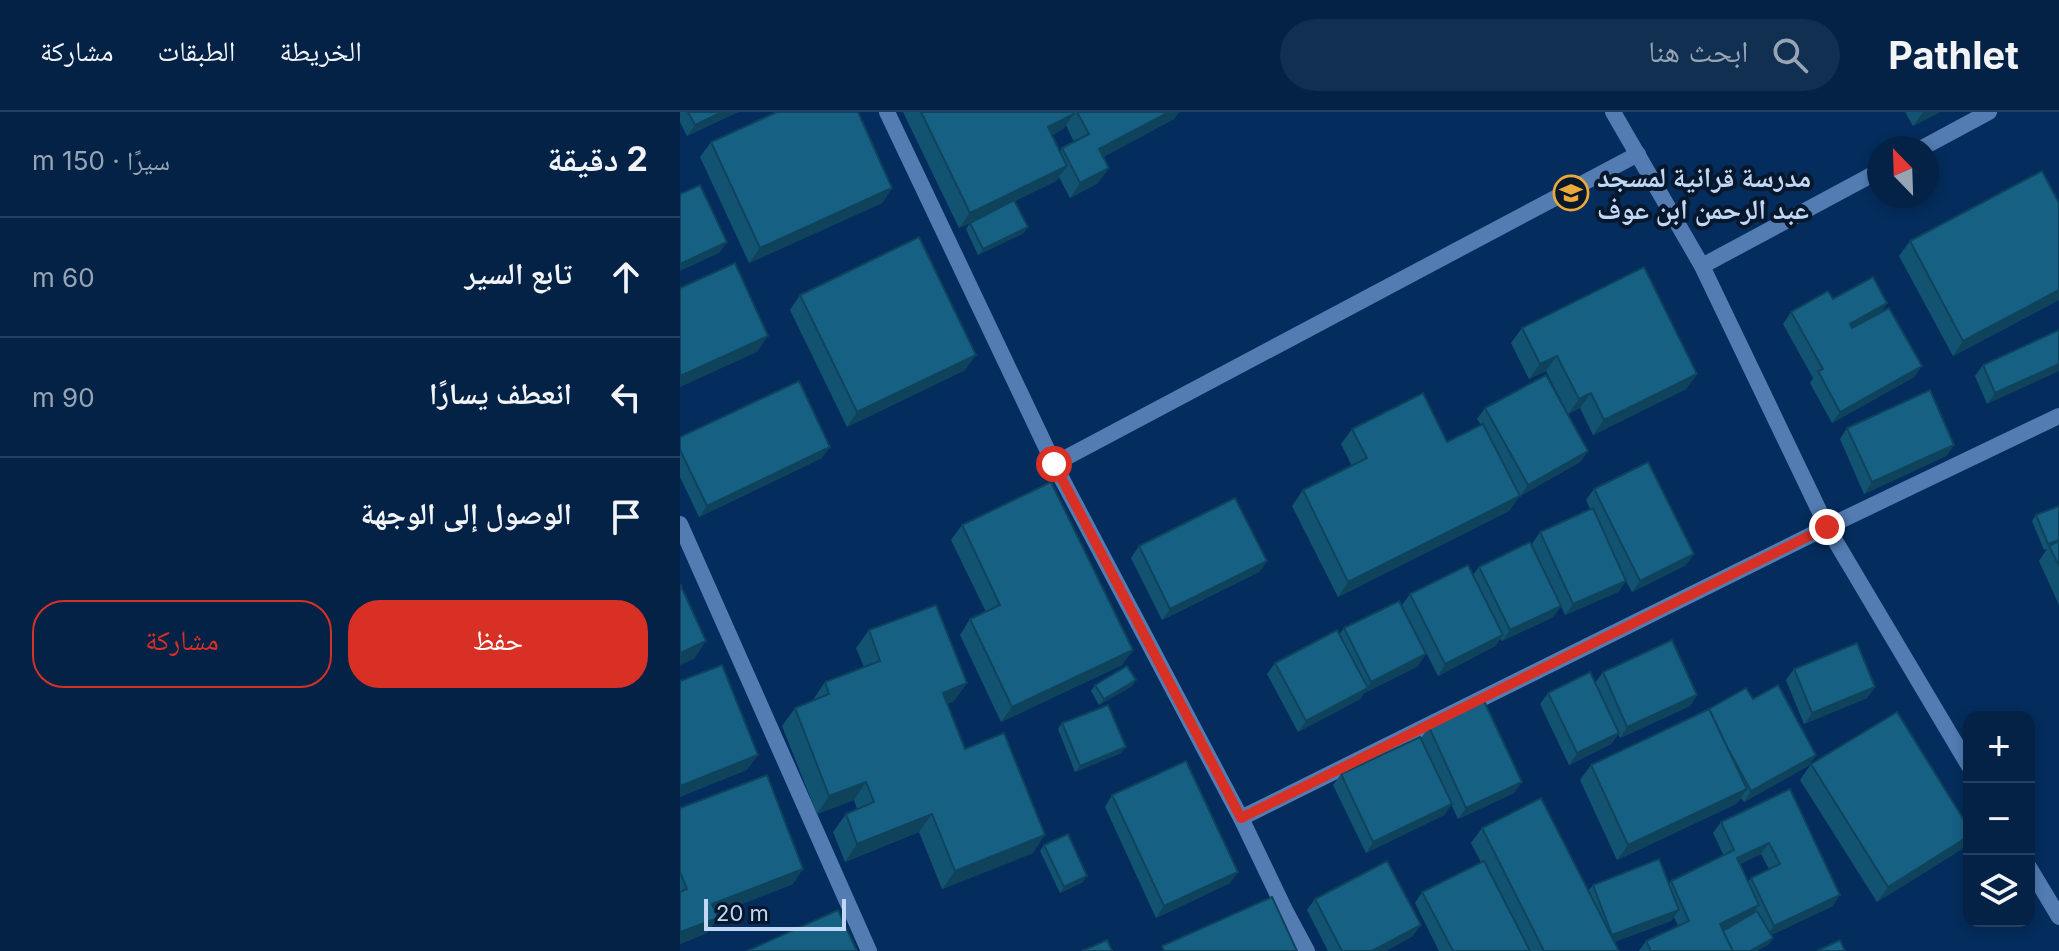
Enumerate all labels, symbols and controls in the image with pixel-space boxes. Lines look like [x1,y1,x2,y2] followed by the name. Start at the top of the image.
[1280,19,1840,91] search box
[1888,32,2019,78] text: Pathlet
[1648,33,1748,69] text: ابحث هنا
[1768,33,1812,77] icon: search
[40,34,114,68] text: مشاركة
[158,34,235,68] text: الطبقات
[279,34,362,68] text: الخريطة
[1867,136,1939,208] north arrow
[547,138,648,179] text: 2 دقيقة
[32,145,170,176] text: سيرًا · 150 m
[1597,160,1811,227] place label: مدرسة قرانية لمسجد عبد الرحمن ابن عوف
[1552,174,1590,212] school or university icon: مدرسة قرانية لمسجد عبد الرحمن ابن عوف
[465,255,572,291] text: تابع السير
[604,255,648,299] icon: ahead
[32,262,95,293] text: 60 m
[429,375,572,411] text: انعطف يسارًا
[604,375,648,419] icon: left
[32,382,95,413] text: 90 m
[1036,446,1072,482] route start
[361,495,572,531] text: الوصول إلى الوجهة
[604,495,648,539] icon: arrive
[1809,509,1845,545] route end
[32,600,332,688] button: مشاركة
[348,600,648,688] button: حفظ
[1963,711,2035,927] map controls
[1963,711,2035,783] button: +
[1963,783,2035,855] button: −
[1963,855,2035,927] button: layers
[704,895,846,931] scale bar
[716,900,769,926] text: 20 m

